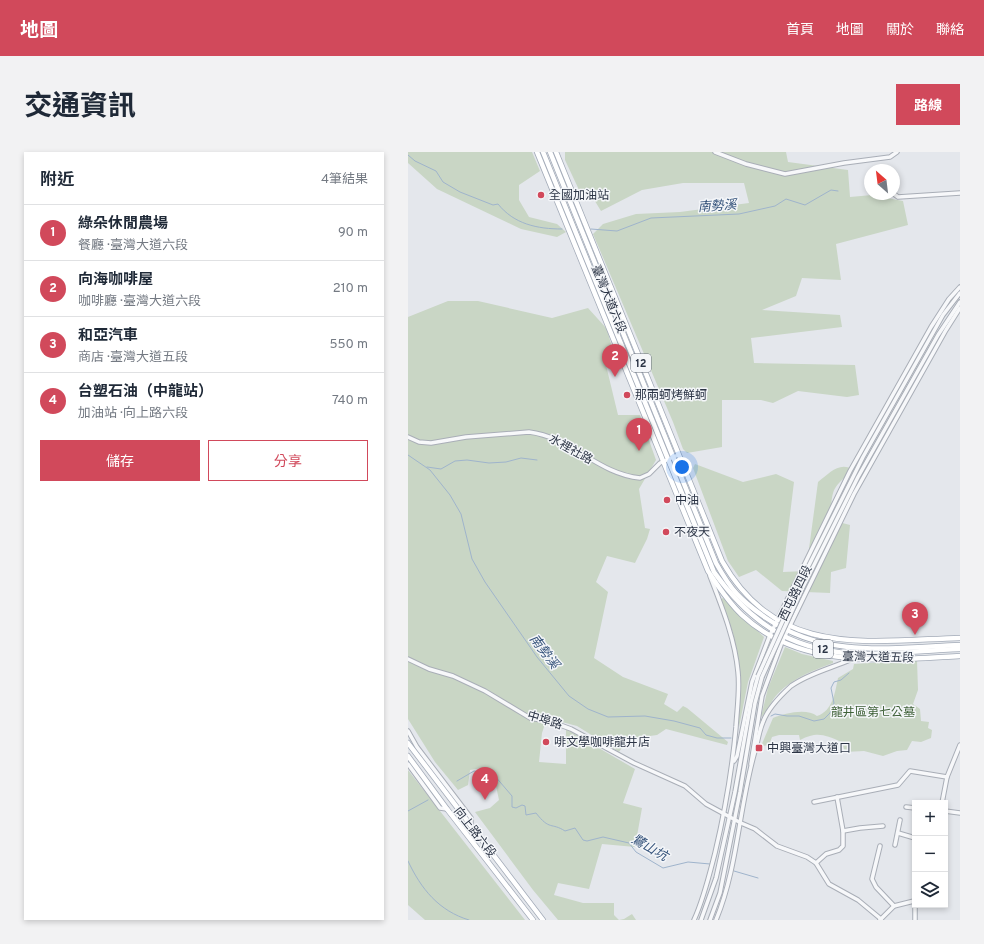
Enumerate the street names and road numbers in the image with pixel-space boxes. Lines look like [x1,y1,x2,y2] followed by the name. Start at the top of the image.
[587,263,629,336] street label: 臺灣大道六段
[631,354,651,372] road number: 12
[546,431,595,469] street label: 水裡社路
[776,563,816,624] street label: 西屯路四段
[813,640,833,658] road number: 12
[842,649,914,667] street label: 臺灣大道五段
[525,708,564,734] street label: 中埠路
[449,804,499,861] street label: 向上路六段

